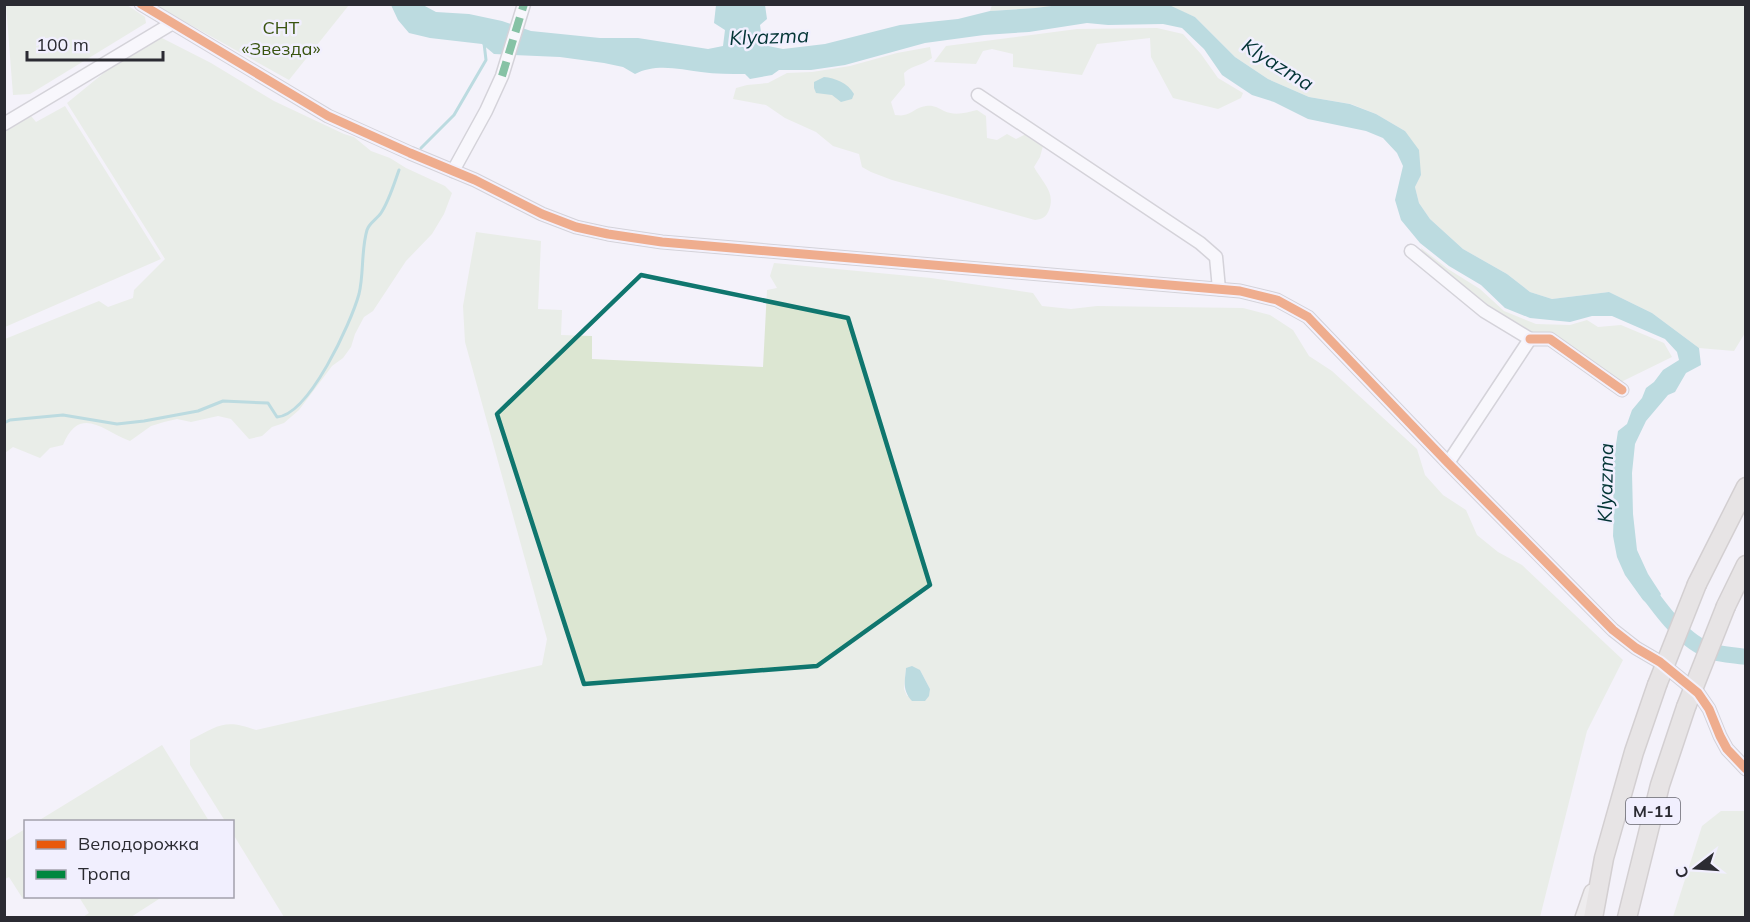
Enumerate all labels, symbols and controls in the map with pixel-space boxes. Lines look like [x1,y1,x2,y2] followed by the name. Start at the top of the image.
[241,16,321,60] park label: СНТ «Звезда»
[729,22,809,50] water label: Klyazma
[27,24,164,62] scale bar
[1238,32,1318,96] water label: Klyazma
[36,33,89,56] text: 100 m
[1592,443,1618,523] water label: Klyazma
[1626,798,1680,824] road number: М-11
[24,820,234,898] legend
[78,832,199,855] text: Велодорожка
[1666,838,1726,898] north arrow
[78,862,131,885] text: Тропа
[1670,864,1693,881] text: С

